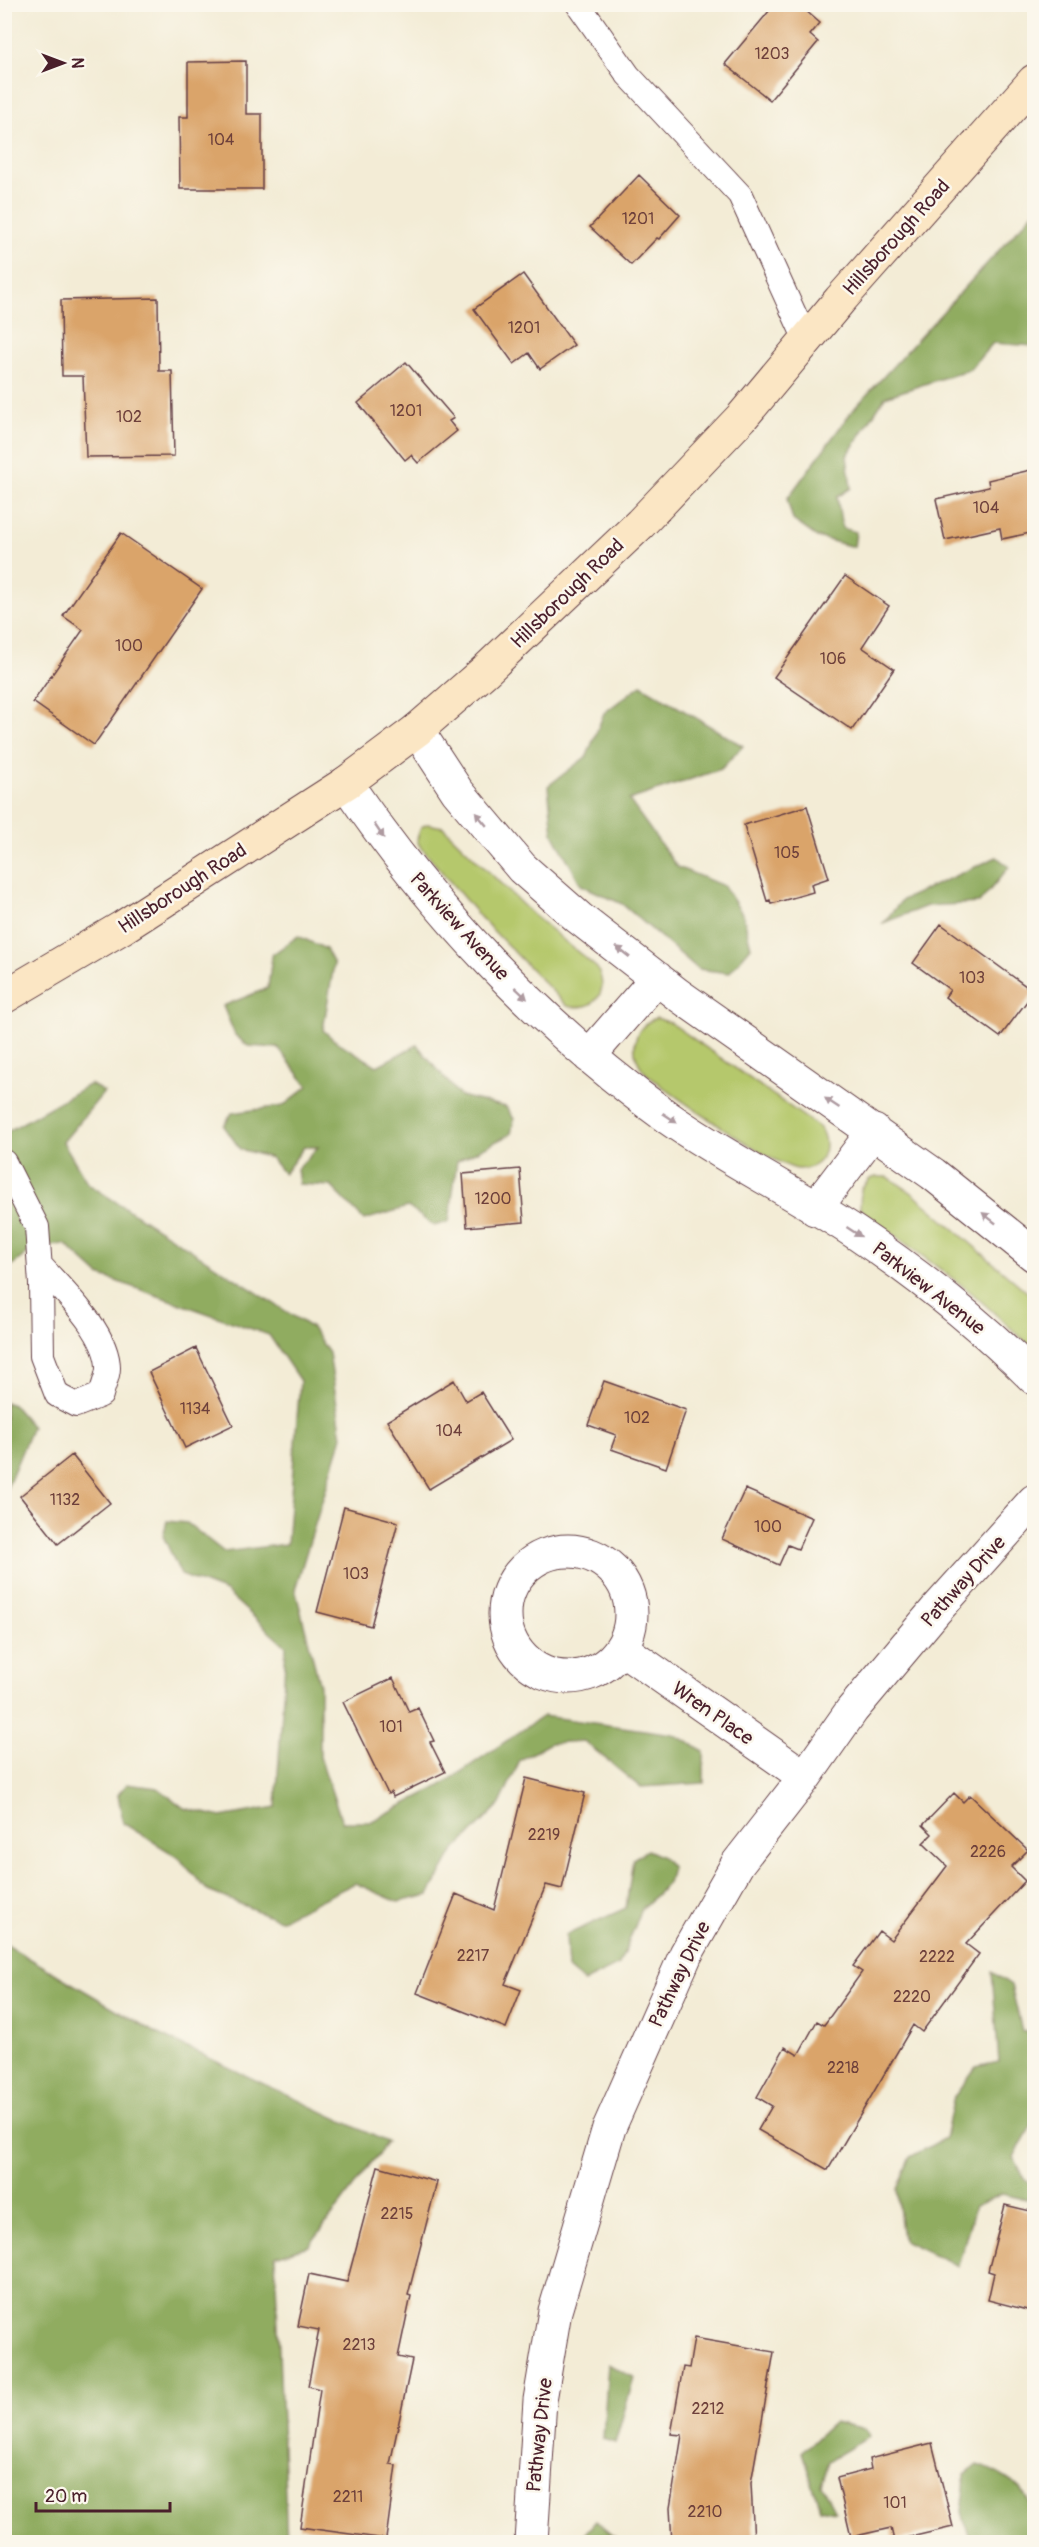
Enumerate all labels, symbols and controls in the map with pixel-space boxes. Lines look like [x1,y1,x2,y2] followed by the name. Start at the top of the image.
[33,33,93,93] north arrow
[754,44,790,64] house number: 1203
[67,58,87,69] text: N
[208,130,234,150] house number: 104
[838,174,955,301] street label: Hillsborough Road
[622,209,654,229] house number: 1201
[508,318,540,338] house number: 1201
[390,401,422,421] house number: 1201
[116,407,142,427] house number: 102
[973,498,999,518] house number: 104
[505,533,629,654] street label: Hillsborough Road
[115,636,143,656] house number: 100
[820,649,846,669] house number: 106
[474,811,487,827] one-way arrow
[373,823,384,839] one-way arrow
[113,838,251,939] street label: Hillsborough Road
[774,843,800,863] house number: 105
[405,867,515,986] street label: Parkview Avenue
[615,946,630,958] one-way arrow
[959,968,985,988] house number: 103
[513,986,528,999] one-way arrow
[824,1097,840,1109] one-way arrow
[662,1112,678,1124] one-way arrow
[474,1189,512,1209] house number: 1200
[981,1212,997,1225] one-way arrow
[846,1226,862,1237] one-way arrow
[867,1236,990,1340] street label: Parkview Avenue
[180,1399,210,1419] house number: 1134
[624,1408,650,1428] house number: 102
[436,1421,462,1441] house number: 104
[50,1490,80,1510] house number: 1132
[754,1517,782,1537] house number: 100
[916,1530,1011,1632] street label: Pathway Drive
[343,1564,369,1584] house number: 103
[667,1676,759,1751] street label: Wren Place
[379,1717,403,1737] house number: 101
[528,1825,560,1845] house number: 2219
[970,1842,1006,1862] house number: 2226
[643,1917,716,2031] street label: Pathway Drive
[457,1946,490,1966] house number: 2217
[919,1947,955,1967] house number: 2222
[893,1987,931,2007] house number: 2220
[827,2058,859,2078] house number: 2218
[381,2204,413,2224] house number: 2215
[342,2335,376,2355] house number: 2213
[521,2377,558,2493] street label: Pathway Drive
[691,2399,725,2419] house number: 2212
[36,2475,170,2513] scale bar
[45,2485,87,2508] text: 20 m
[333,2487,363,2507] house number: 2211
[883,2493,907,2513] house number: 101
[687,2502,723,2522] house number: 2210

